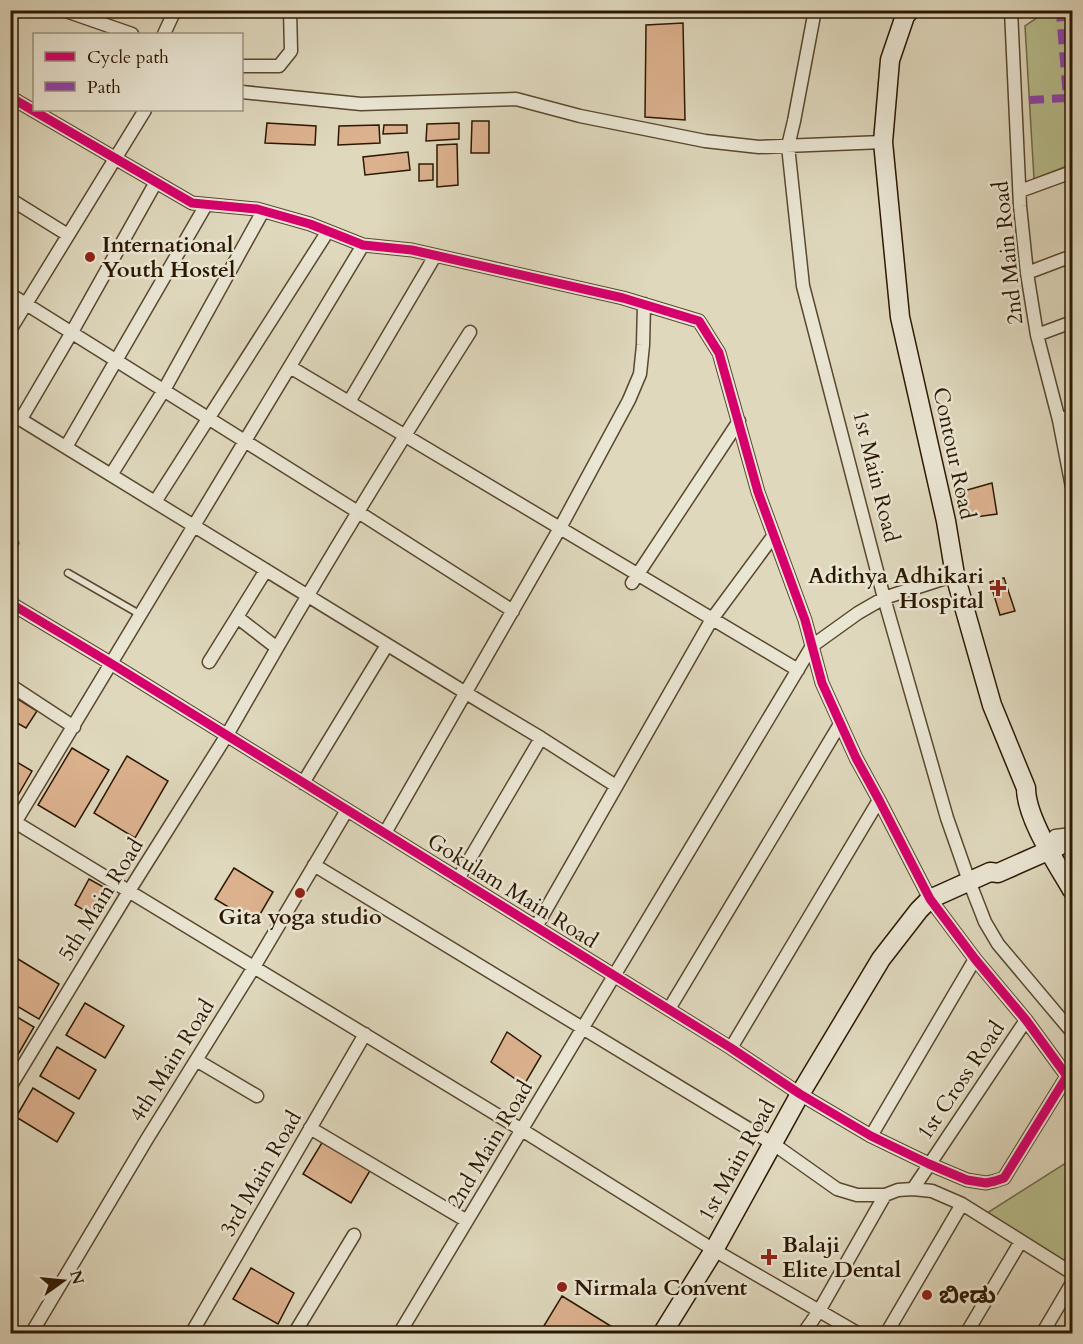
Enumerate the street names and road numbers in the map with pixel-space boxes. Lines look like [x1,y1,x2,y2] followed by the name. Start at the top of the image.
[985,179,1030,326] street label: 2nd Main Road
[925,384,983,522] street label: Contour Road
[845,407,907,545] street label: 1st Main Road
[421,826,604,956] street label: Gokulam Main Road
[51,832,151,967] street label: 5th Main Road
[122,993,222,1128] street label: 4th Main Road
[910,1015,1012,1146] street label: 1st Cross Road
[440,1075,540,1214] street label: 2nd Main Road
[691,1094,783,1227] street label: 1st Main Road
[213,1105,309,1242] street label: 3rd Main Road

